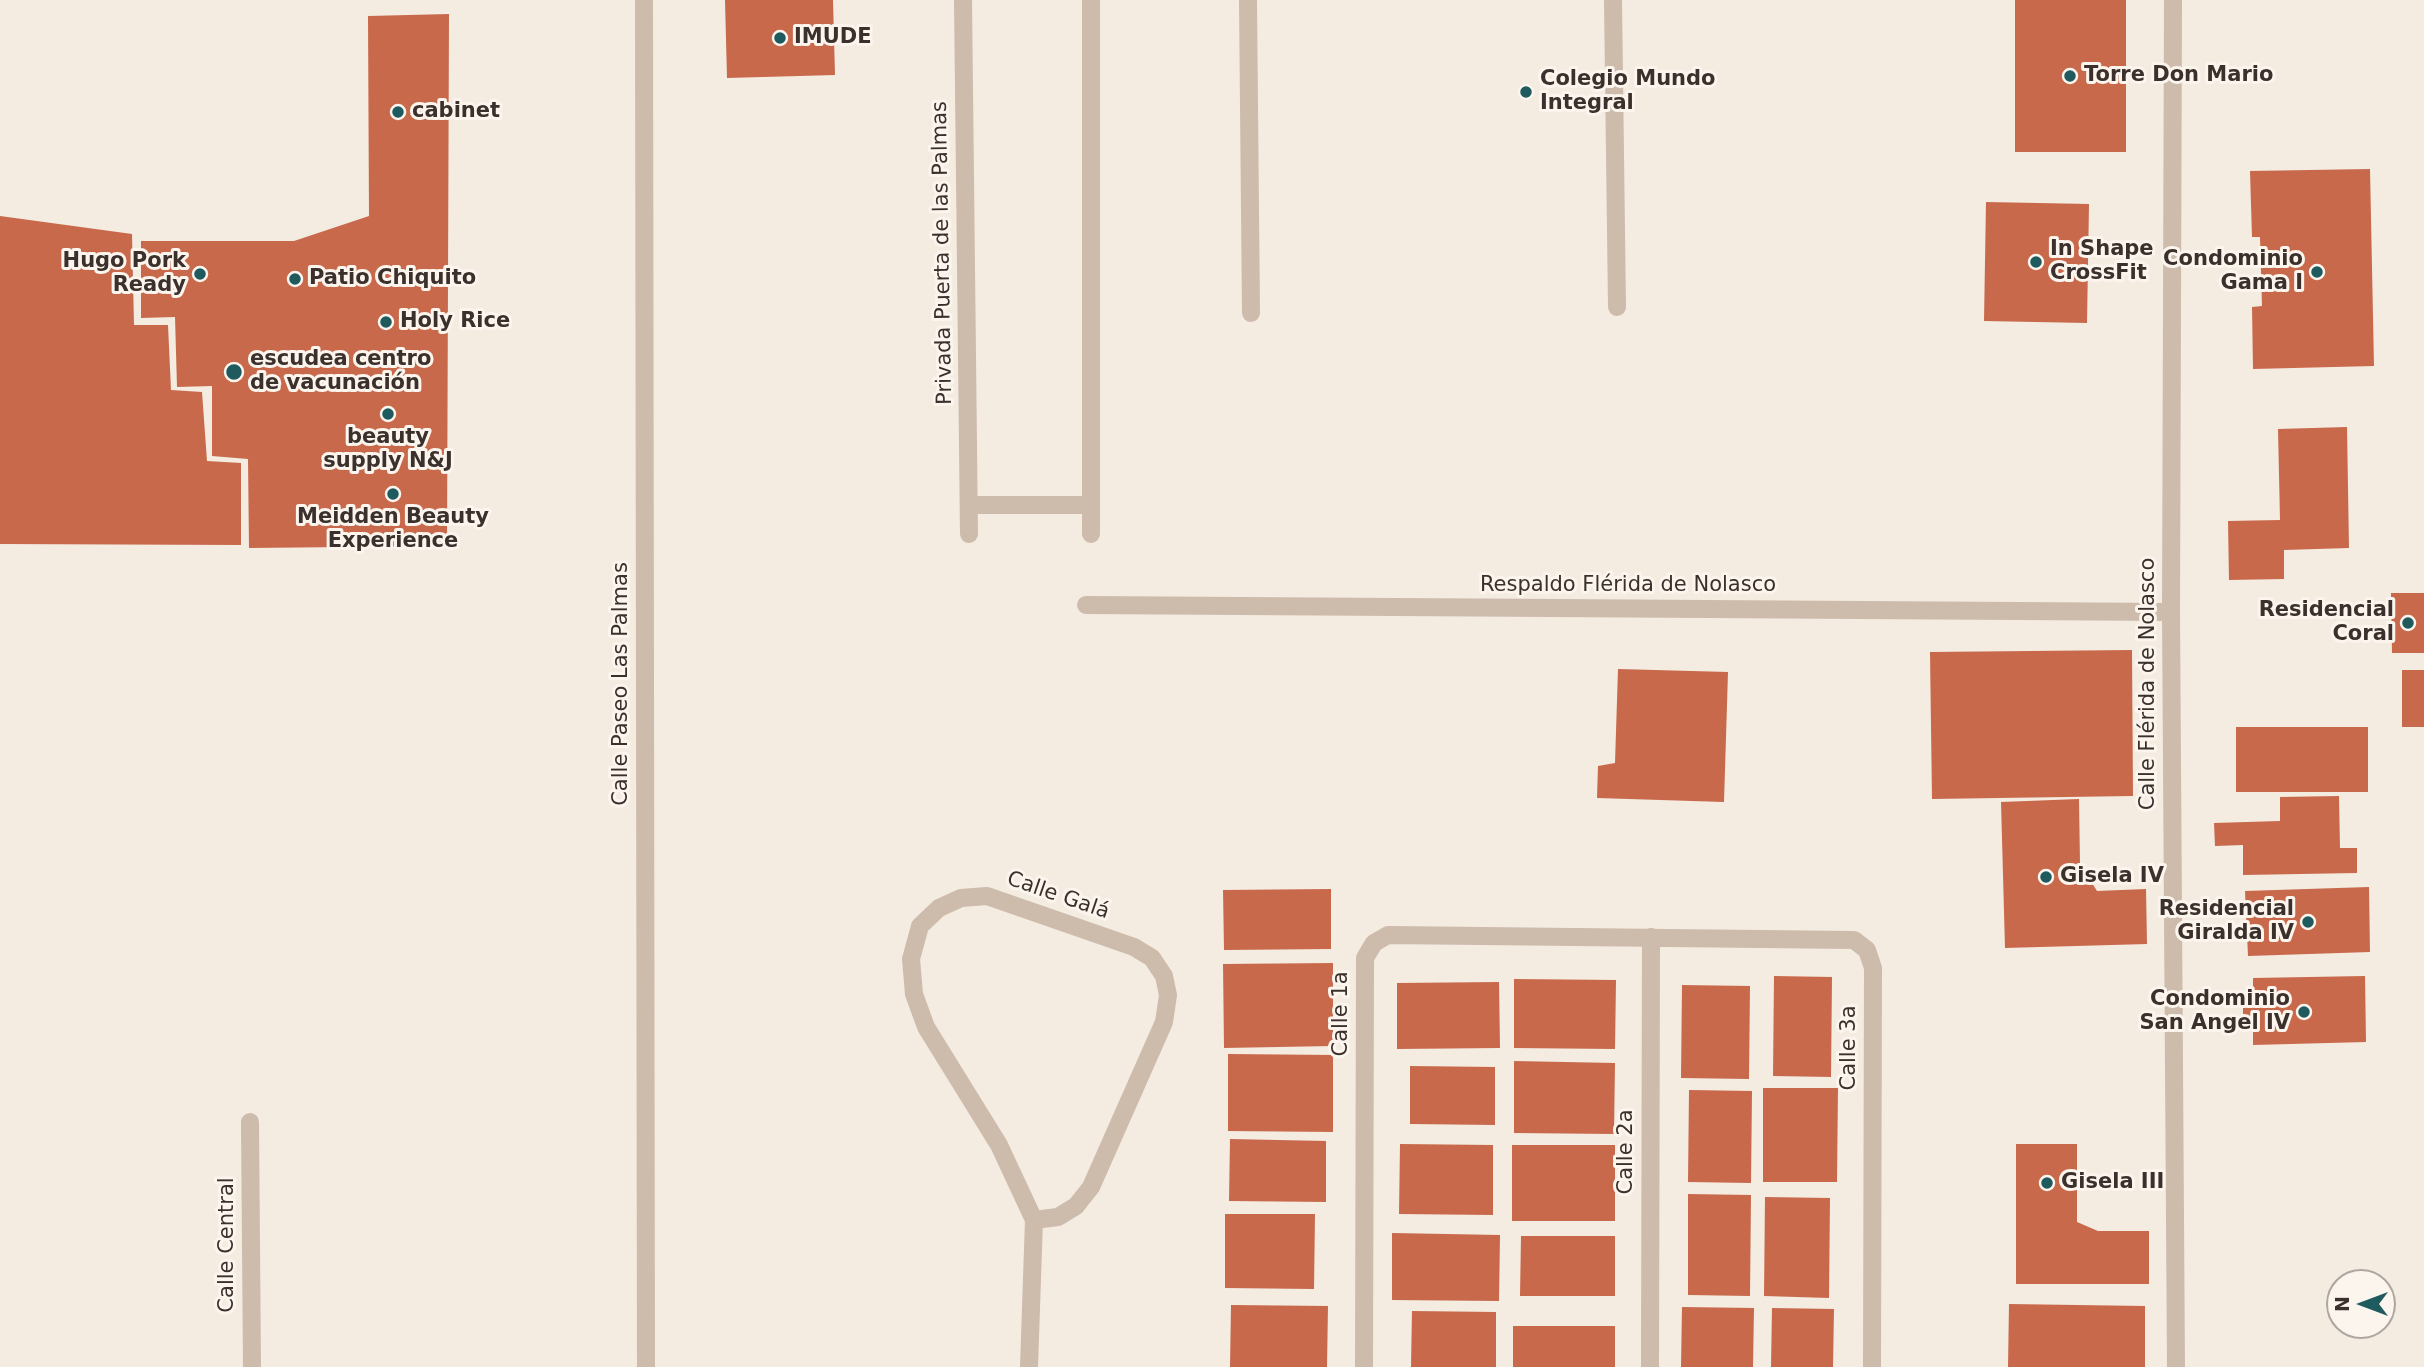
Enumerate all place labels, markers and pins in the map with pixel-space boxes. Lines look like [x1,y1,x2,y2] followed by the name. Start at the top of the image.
[794,25,872,51] place label: IMUDE
[772,30,788,46] marker: IMUDE
[2084,63,2273,89] place label: Torre Don Mario
[1540,67,1716,117] place label: Colegio Mundo Integral
[2062,68,2078,84] marker: Torre Don Mario
[1518,84,1534,100] marker: Colegio Mundo Integral
[412,99,500,125] place label: cabinet
[390,104,406,120] marker: cabinet
[2050,237,2154,287] place label: In Shape CrossFit
[2163,247,2303,297] place label: Condominio Gama I
[63,249,186,299] place label: Hugo Pork Ready
[2028,254,2044,270] marker: In Shape CrossFit
[2309,264,2325,280] marker: Condominio Gama I
[192,266,208,282] marker: Hugo Pork Ready
[309,266,476,292] place label: Patio Chiquito
[287,271,303,287] marker: Patio Chiquito
[400,309,510,335] place label: Holy Rice
[378,314,394,330] marker: Holy Rice
[250,347,431,397] place label: escudea centro de vacunación
[224,362,244,382] marker: escudea centro de vacunación
[380,406,396,422] marker: beauty supply N&J
[323,425,453,475] place label: beauty supply N&J
[385,486,401,502] marker: Meidden Beauty Experience
[297,505,489,555] place label: Meidden Beauty Experience
[2259,598,2394,648] place label: Residencial Coral
[2400,615,2416,631] marker: Residencial Coral
[2060,864,2164,890] place label: Gisela IV
[2038,869,2054,885] marker: Gisela IV
[2159,897,2294,947] place label: Residencial Giralda IV
[2300,914,2316,930] marker: Residencial Giralda IV
[2139,987,2290,1037] place label: Condominio San Angel IV
[2296,1004,2312,1020] marker: Condominio San Angel IV
[2061,1170,2164,1196] place label: Gisela III
[2039,1175,2055,1191] marker: Gisela III

